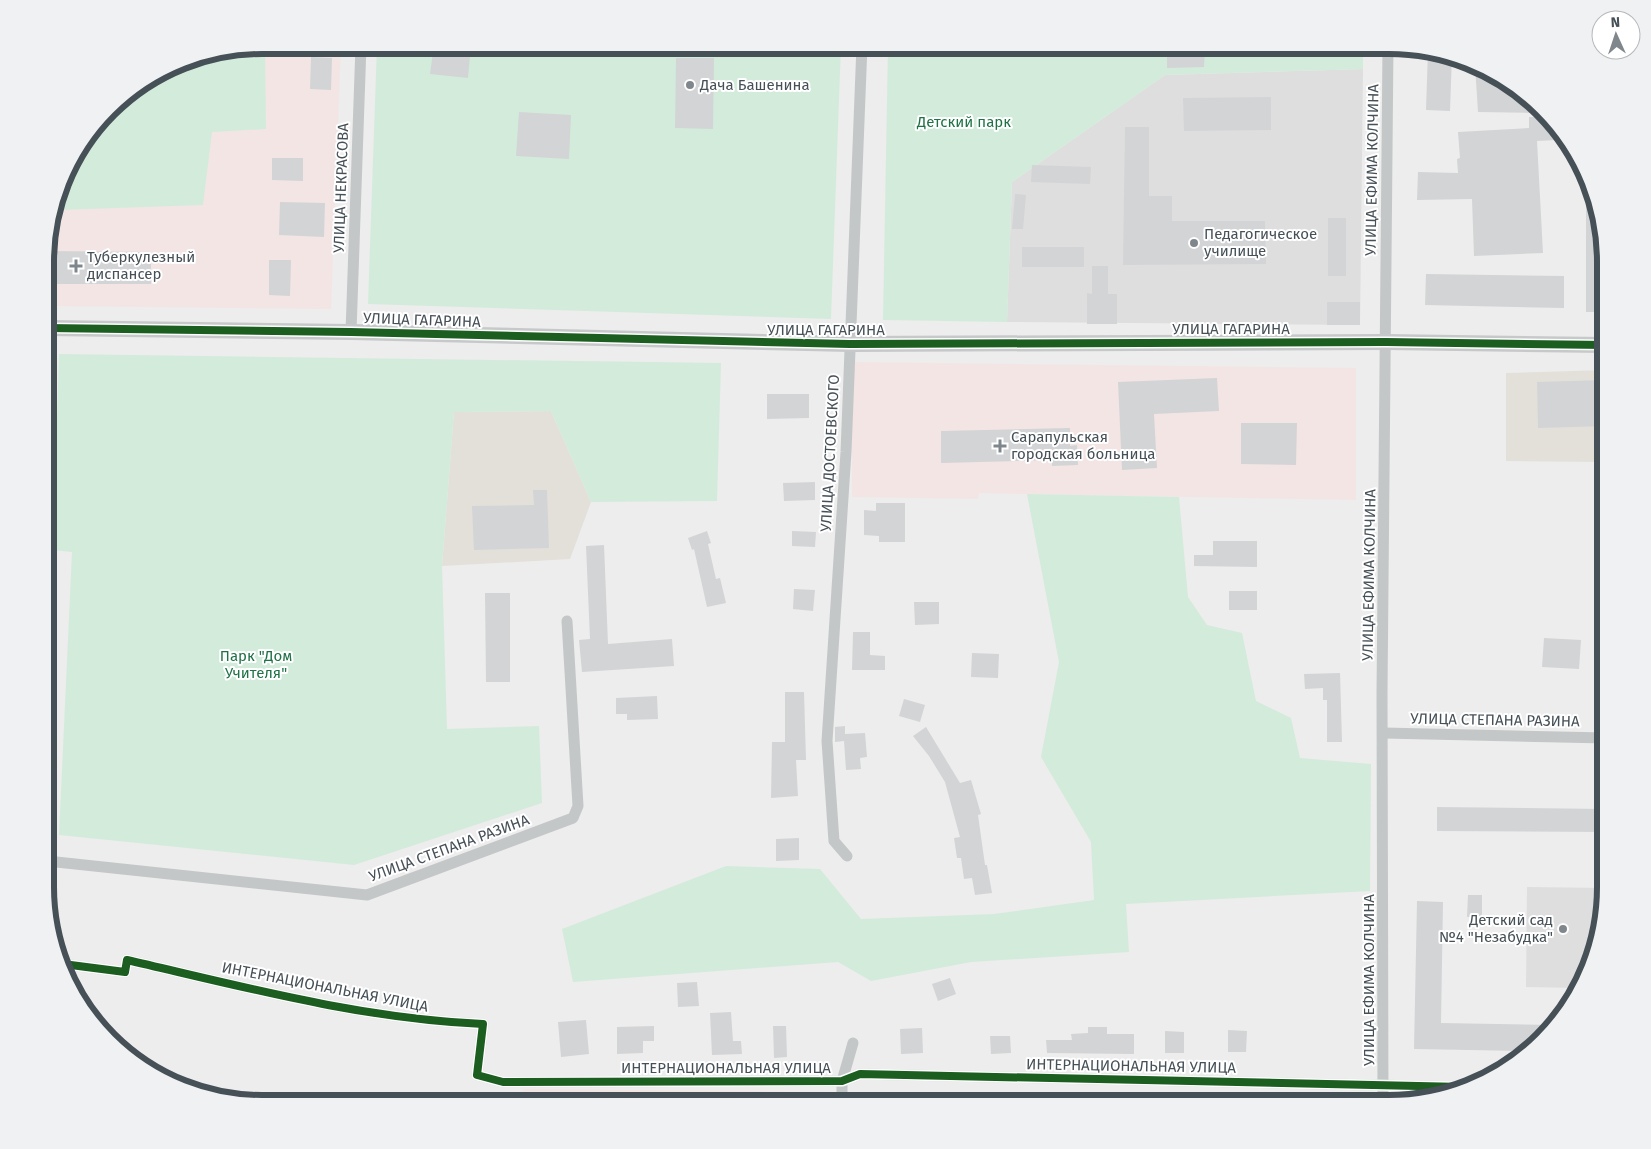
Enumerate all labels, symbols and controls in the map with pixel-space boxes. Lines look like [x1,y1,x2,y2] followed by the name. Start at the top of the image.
[1591,10,1641,60] north arrow
[1610,14,1620,31] text: N
[699,76,810,94] place label: Дача Башенина
[684,79,696,91] marker: Дача Башенина
[1362,84,1383,256] street label: УЛИЦА ЕФИМА КОЛЧИНА
[916,113,1011,131] park label: Детский парк
[330,122,352,253] street label: УЛИЦА НЕКРАСОВА
[1204,225,1317,260] place label: Педагогическое училище
[1188,237,1200,249] marker: Педагогическое училище
[87,248,195,283] place label: Туберкулезный диспансер
[69,259,83,273] marker: Туберкулезный диспансер
[363,309,481,331] street label: УЛИЦА ГАГАРИНА
[1172,320,1290,338] street label: УЛИЦА ГАГАРИНА
[767,321,885,339] street label: УЛИЦА ГАГАРИНА
[817,374,843,532] street label: УЛИЦА ДОСТОЕВСКОГО
[1011,428,1155,463] place label: Сарапульская городская больница
[993,439,1007,453] marker: Сарапульская городская больница
[1359,489,1380,661] street label: УЛИЦА ЕФИМА КОЛЧИНА
[220,647,292,682] park label: Парк "Дом Учителя"
[1410,710,1580,730] street label: УЛИЦА СТЕПАНА РАЗИНА
[366,810,532,885] street label: УЛИЦА СТЕПАНА РАЗИНА
[1360,894,1378,1066] street label: УЛИЦА ЕФИМА КОЛЧИНА
[1439,911,1553,946] place label: Детский сад №4 "Незабудка"
[1557,923,1569,935] marker: Детский сад №4 "Незабудка"
[220,958,430,1016] street label: ИНТЕРНАЦИОНАЛЬНАЯ УЛИЦА
[1026,1055,1237,1077] street label: ИНТЕРНАЦИОНАЛЬНАЯ УЛИЦА
[621,1059,831,1077] street label: ИНТЕРНАЦИОНАЛЬНАЯ УЛИЦА

